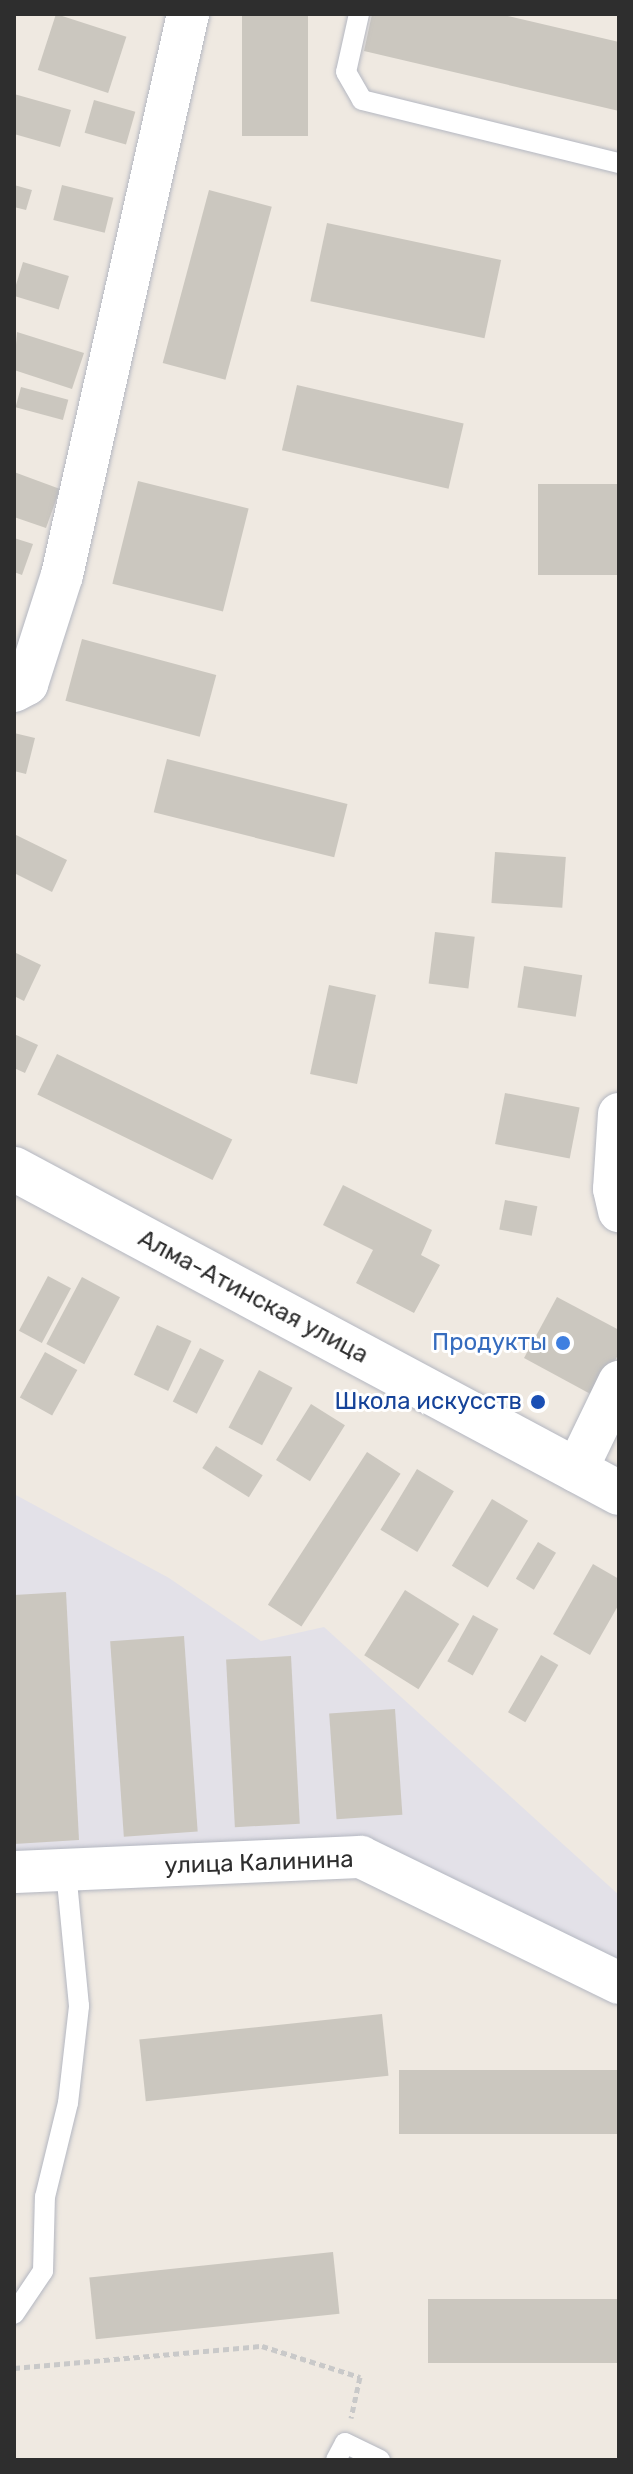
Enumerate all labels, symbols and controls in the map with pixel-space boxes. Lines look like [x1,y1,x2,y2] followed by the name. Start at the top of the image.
[133,1224,373,1370] street label: Алма-Атинская улица
[432,1329,547,1357] place label: Продукты
[554,1334,572,1352] marker: Продукты
[334,1388,522,1416] place label: Школа искусств
[529,1393,547,1411] marker: Школа искусств
[164,1845,354,1881] street label: улица Калинина

